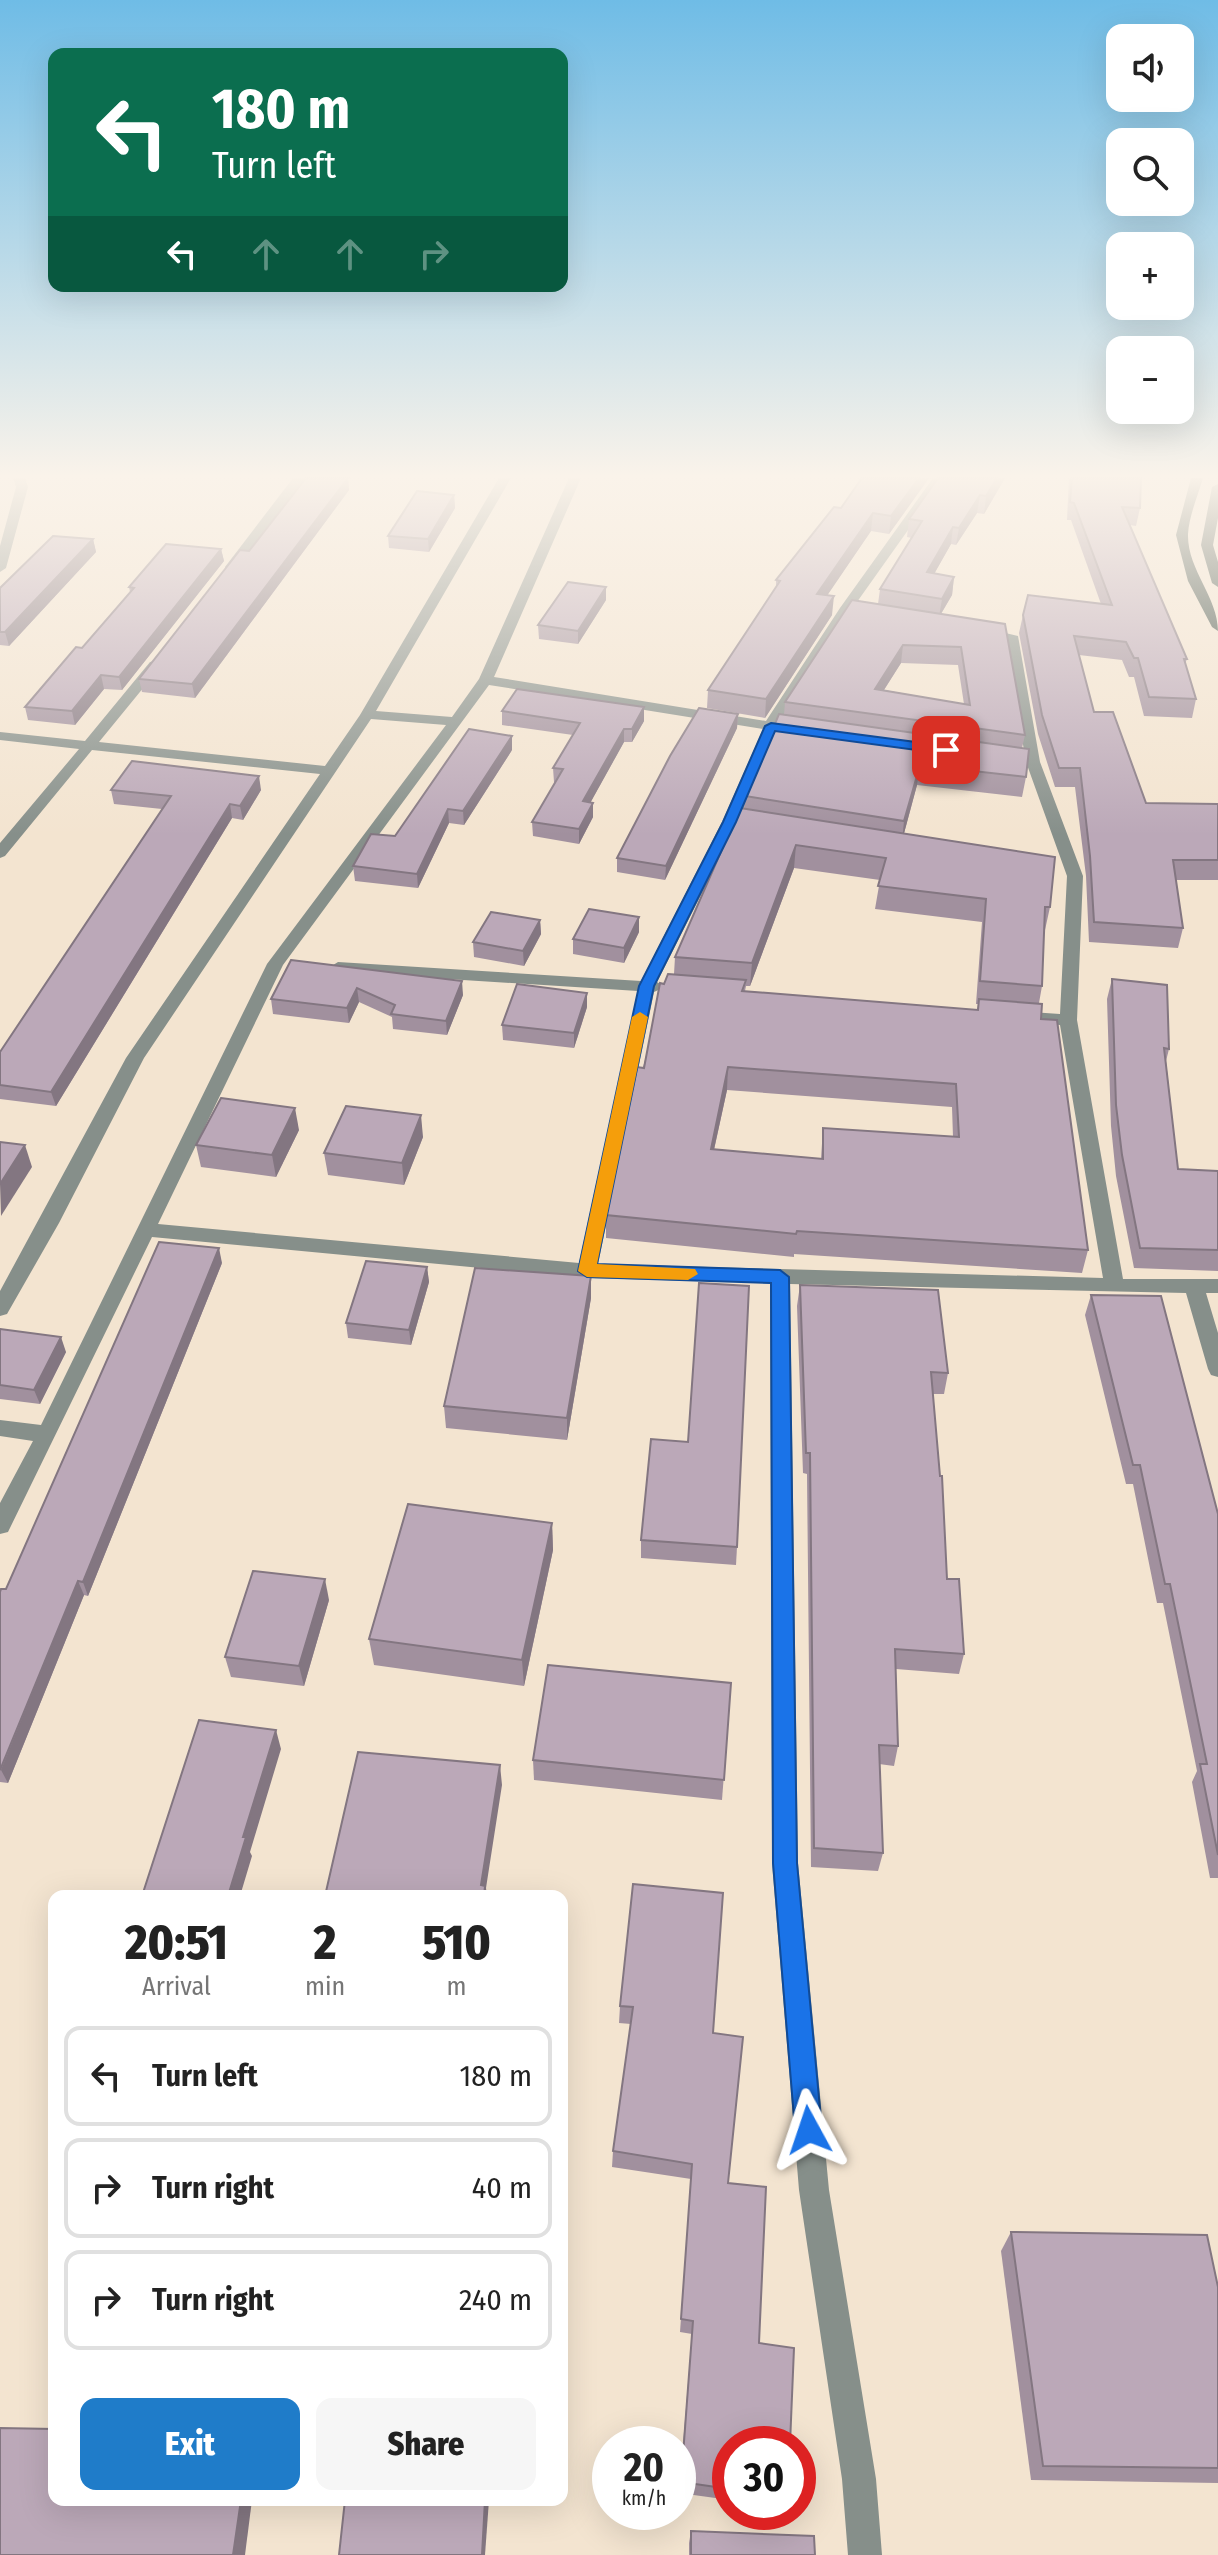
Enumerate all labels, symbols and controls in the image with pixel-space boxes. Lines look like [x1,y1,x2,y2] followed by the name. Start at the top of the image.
[1106,24,1194,424] map controls
[1106,24,1194,112] button: sound
[212,76,350,143] text: 180 m
[80,80,184,184] icon: left
[1106,128,1194,216] button: search
[212,144,336,188] text: Turn left
[160,232,204,276] icon: left
[244,232,288,276] icon: ahead
[328,232,372,276] icon: ahead
[412,232,456,276] icon: right
[1106,232,1194,320] button: +
[1106,336,1194,424] button: −
[912,716,980,784] pin
[924,728,968,772] icon: arrive
[125,1914,228,1972] text: 20:51
[314,1914,336,1972] text: 2
[422,1914,491,1972] text: 510
[142,1971,211,2002] text: Arrival
[305,1971,345,2002] text: min
[447,1971,467,2002] text: m
[84,2054,128,2098] icon: left
[152,2058,258,2094] text: Turn left
[460,2058,532,2094] text: 180 m
[767,2088,851,2172] position arrow
[84,2166,128,2210] icon: right
[152,2170,274,2206] text: Turn right
[472,2170,532,2206] text: 40 m
[84,2278,128,2322] icon: right
[152,2282,274,2318] text: Turn right
[459,2282,532,2318] text: 240 m
[80,2398,300,2490] button: Exit
[316,2398,536,2490] button: Share
[712,2426,816,2530] speed limit sign: 30
[624,2444,664,2492] text: 20
[622,2486,666,2510] text: km/h

